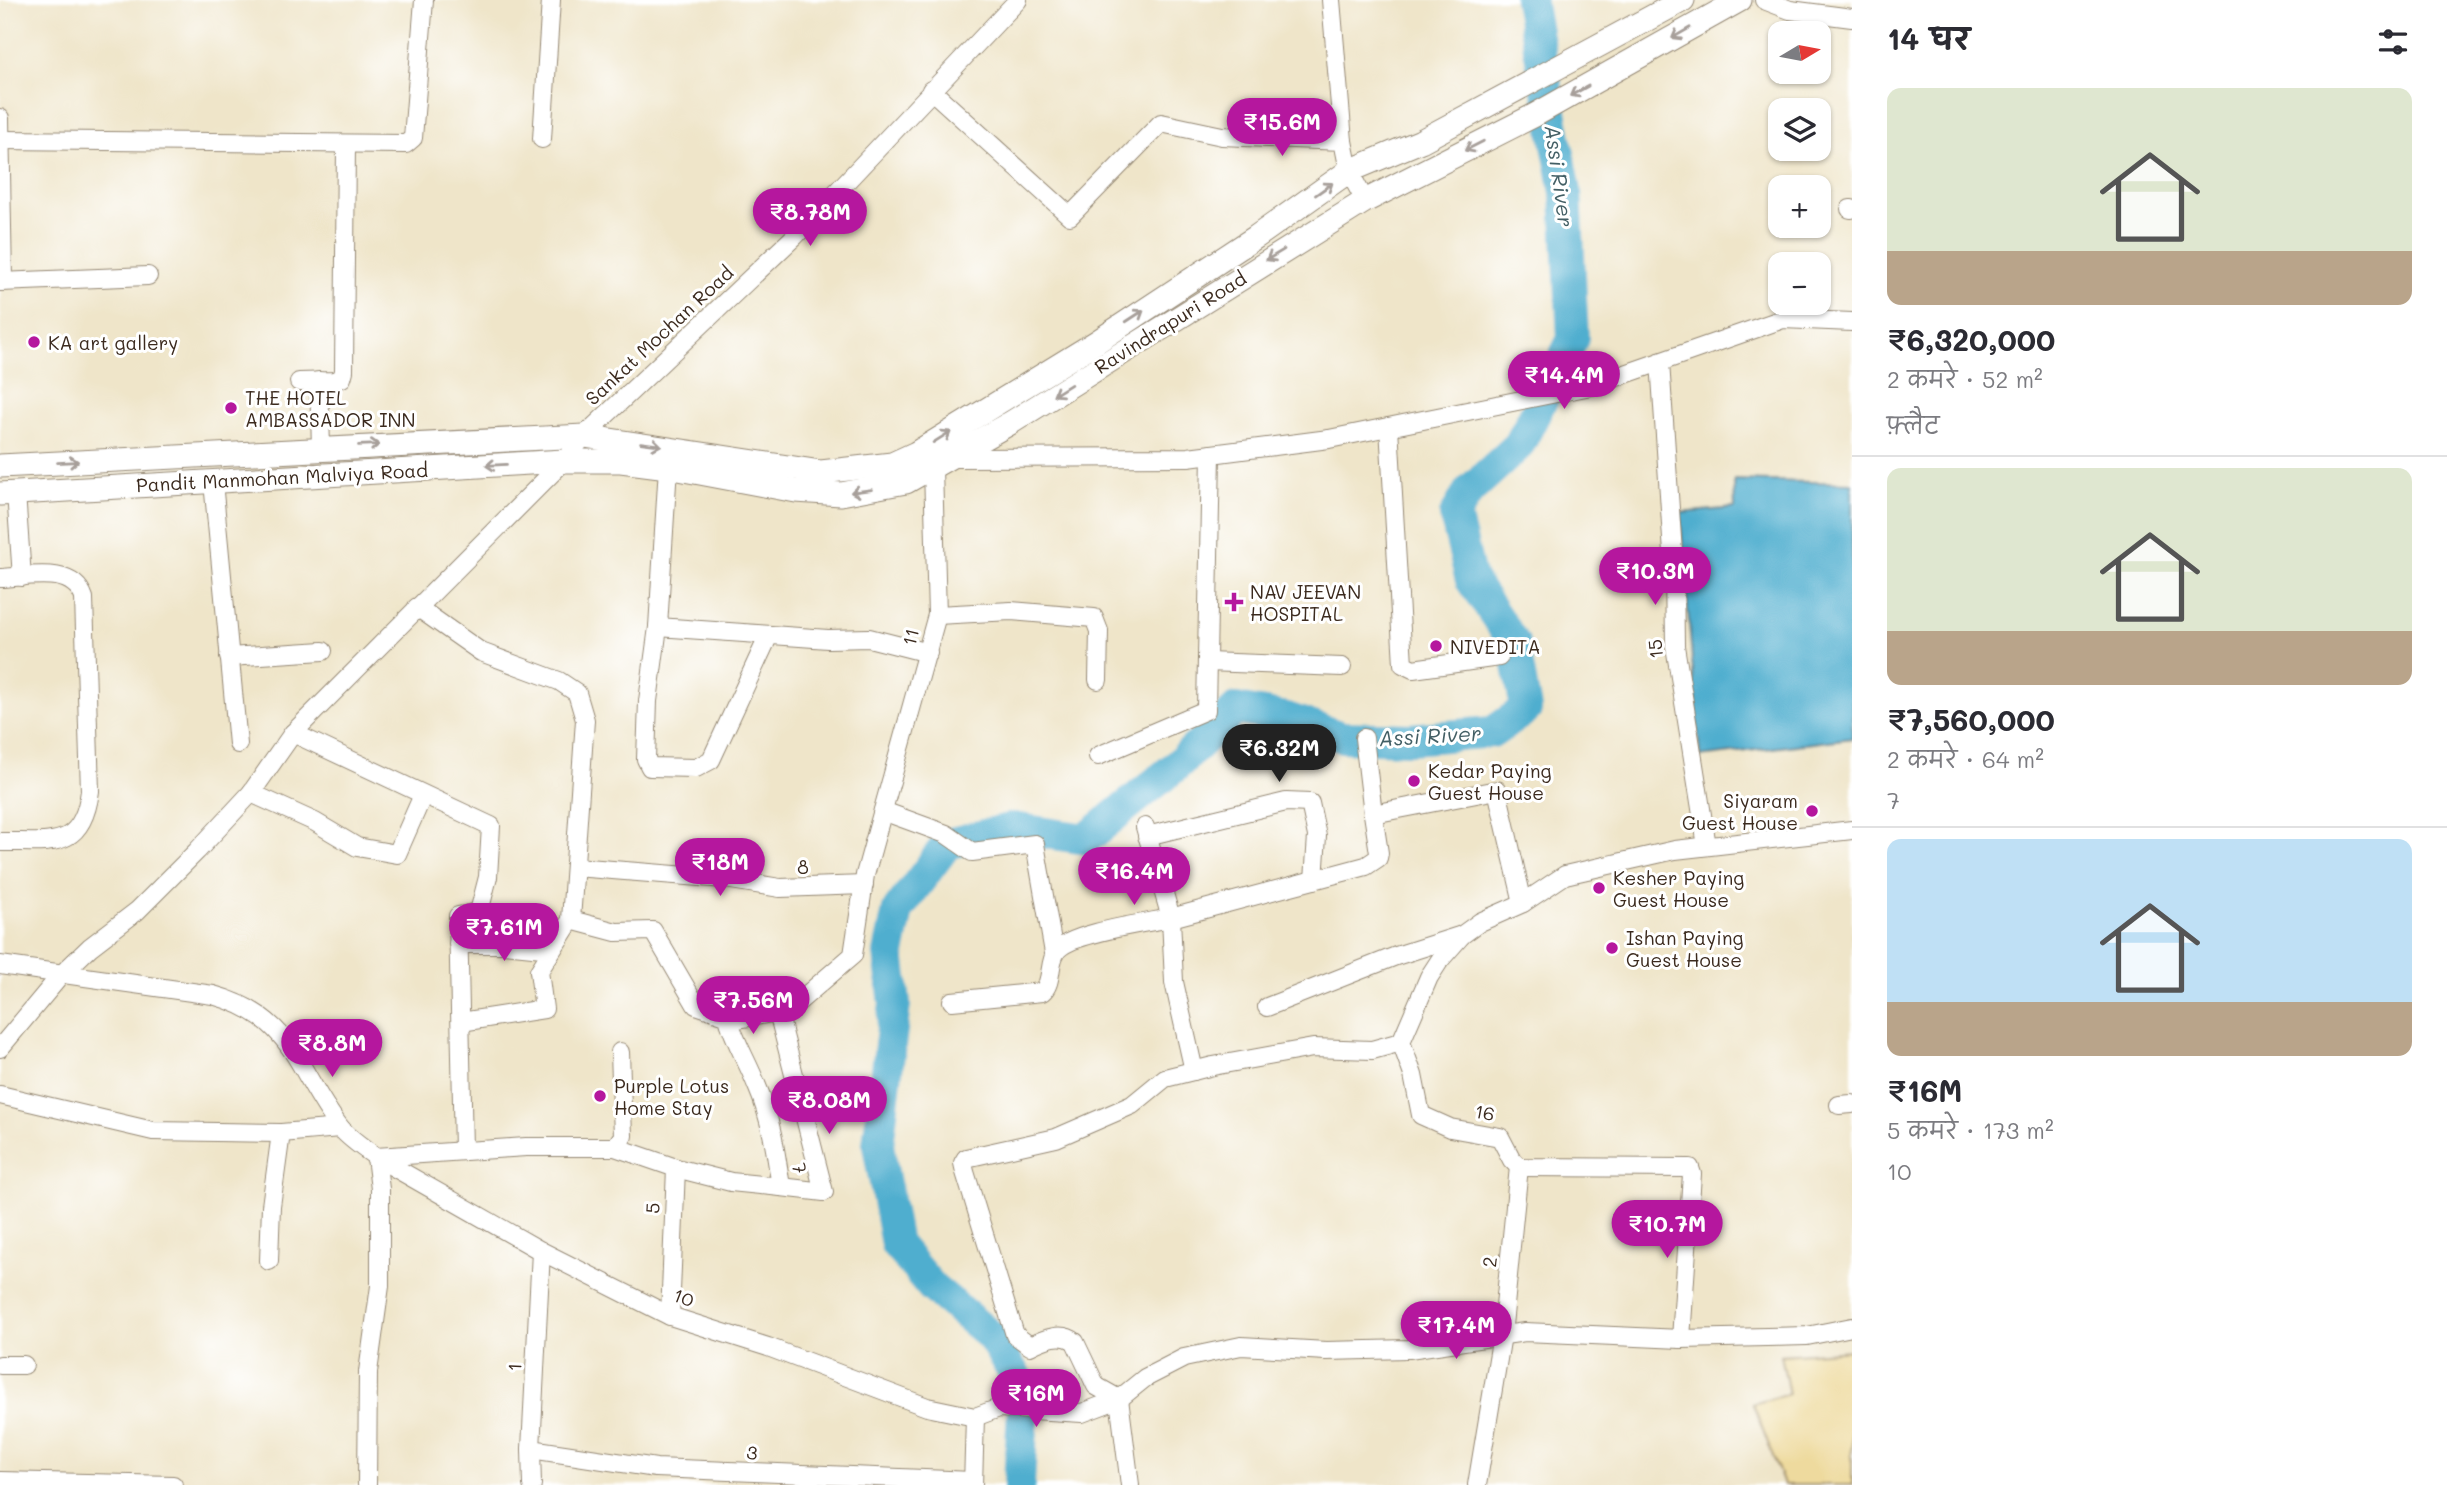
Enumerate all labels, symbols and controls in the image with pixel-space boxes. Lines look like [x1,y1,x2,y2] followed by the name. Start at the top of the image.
[1887,18,1970,58] text: 14 घर
[1768,21,1830,84] north arrow
[1768,21,1831,315] map controls
[2374,23,2412,61] icon: filters
[1671,27,1692,40] one-way arrow
[1569,84,1589,98] one-way arrow
[1768,98,1831,161] button: layers
[1225,99,1339,158] pin: ₹15.6M
[1243,106,1321,136] text: ₹15.6M
[1539,123,1581,229] water label: Assi River
[2087,134,2213,260] icon: home
[1464,139,1485,153] one-way arrow
[1768,175,1831,238] button: +
[1314,182,1333,196] one-way arrow
[753,188,867,248] pin: ₹8.78M
[769,196,851,226] text: ₹8.78M
[1266,249,1286,263] one-way arrow
[1768,252,1831,315] button: −
[580,260,738,410] street label: Sankat Mochan Road
[1089,265,1251,379] street label: Ravindrapuri Road
[1125,309,1144,323] one-way arrow
[1887,319,2055,359] text: ₹6,320,000
[48,330,178,355] place label: KA art gallery
[26,334,42,350] marker: KA art gallery
[1507,352,1621,411] pin: ₹14.4M
[1524,359,1604,389] text: ₹14.4M
[1887,364,2043,394] text: 2 कमरे · 52 m²
[1053,383,1072,397] one-way arrow
[245,385,416,432] place label: THE HOTEL AMBASSADOR INN
[223,400,239,416] marker: THE HOTEL AMBASSADOR INN
[1887,410,1939,440] text: फ़्लैट
[932,429,952,443] one-way arrow
[357,438,380,451] one-way arrow
[639,438,662,451] one-way arrow
[56,455,79,468] one-way arrow
[135,457,429,497] street label: Pandit Manmohan Malviya Road
[485,459,508,472] one-way arrow
[850,485,873,498] one-way arrow
[2087,514,2213,640] icon: home
[1598,548,1712,607] pin: ₹10.3M
[1615,555,1695,585] text: ₹10.3M
[1250,579,1361,626] place label: NAV JEEVAN HOSPITAL
[1224,592,1244,612] marker: NAV JEEVAN HOSPITAL
[896,626,924,648] street label: 11
[1450,634,1541,659] place label: NIVEDITA
[1428,638,1444,654] marker: NIVEDITA
[1642,638,1668,660] street label: 15
[1887,699,2055,739] text: ₹7,560,000
[1378,719,1482,751] water label: Assi River
[1222,724,1336,784] pin: ₹6.32M
[1238,732,1320,762] text: ₹6.32M
[1887,744,2044,774] text: 2 कमरे · 64 m²
[1428,758,1552,805] place label: Kedar Paying Guest House
[1406,773,1422,789] marker: Kedar Paying Guest House
[1887,785,1900,815] text: 7
[1682,788,1798,835] place label: Siyaram Guest House
[1804,803,1820,819] marker: Siyaram Guest House
[679,838,761,898] pin: ₹18M
[691,846,749,876] text: ₹18M
[1077,848,1191,907] pin: ₹16.4M
[797,854,809,879] street label: 8
[1094,855,1174,885] text: ₹16.4M
[1613,865,1744,912] place label: Kesher Paying Guest House
[1591,880,1607,896] marker: Kesher Paying Guest House
[2087,885,2213,1011] icon: home
[447,904,561,963] pin: ₹7.61M
[465,911,543,941] text: ₹7.61M
[1626,925,1743,972] place label: Ishan Paying Guest House
[1604,940,1620,956] marker: Ishan Paying Guest House
[696,976,810,1036] pin: ₹7.56M
[712,984,794,1014] text: ₹7.56M
[283,1020,381,1079] pin: ₹8.8M
[297,1027,367,1057] text: ₹8.8M
[1887,1070,1963,1110] text: ₹16M
[614,1073,729,1120] place label: Purple Lotus Home Stay
[772,1076,886,1136] pin: ₹8.08M
[787,1084,871,1114] text: ₹8.08M
[592,1088,608,1104] marker: Purple Lotus Home Stay
[1473,1098,1497,1126] street label: 16
[1887,1115,2054,1145] text: 5 कमरे · 173 m²
[1887,1156,1911,1186] text: 10
[787,1161,813,1175] street label: 7
[1610,1200,1724,1260] pin: ₹10.7M
[639,1202,665,1214] street label: 5
[1628,1208,1706,1238] text: ₹10.7M
[1476,1255,1502,1269] street label: 2
[670,1282,698,1312] street label: 10
[1399,1302,1513,1361] pin: ₹17.4M
[1417,1309,1495,1339] text: ₹17.4M
[501,1362,527,1372] street label: 1
[995,1370,1077,1429] pin: ₹16M
[1007,1377,1065,1407] text: ₹16M
[746,1439,758,1465] street label: 3

